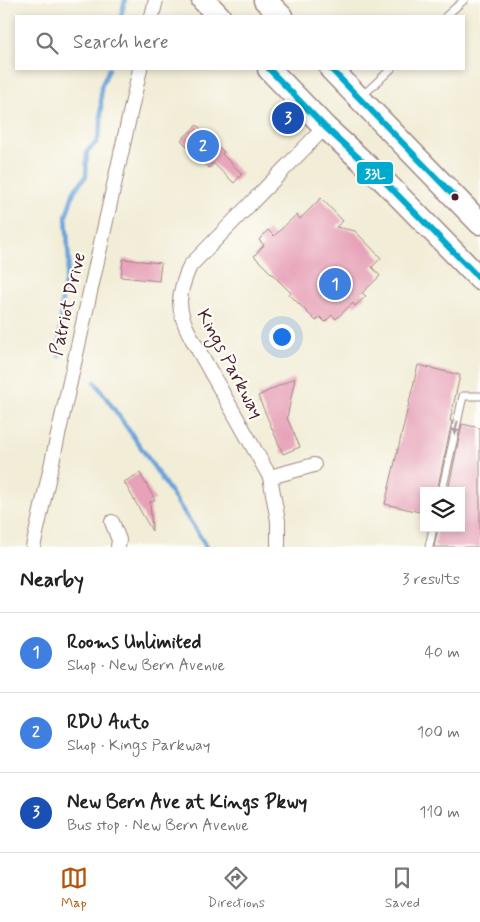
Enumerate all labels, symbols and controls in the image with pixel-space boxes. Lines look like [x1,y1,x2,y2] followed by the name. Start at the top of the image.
[15,15,465,70] search box
[33,29,61,57] icon: search
[73,30,169,55] text: Search here
[272,99,304,137] pin: 3
[187,127,219,165] pin: 2
[356,161,394,185] line badge: 33L
[365,165,386,183] text: 33L
[450,192,460,202] unlabelled marker
[44,250,92,358] street label: Patriot Drive
[319,265,351,303] pin: 1
[189,305,269,424] street label: Kings Parkway
[269,324,295,350] your location
[452,420,460,435] one-way arrow
[420,487,465,532] map controls
[420,487,465,532] button: layers
[20,566,84,594] text: Nearby
[402,569,460,590] text: 3 results
[67,630,201,655] text: Rooms Unlimited
[32,642,40,663] text: 1
[424,642,460,663] text: 40 m
[67,655,225,676] text: Shop · New Bern Avenue
[67,710,149,735] text: RDU Auto
[32,722,40,743] text: 2
[417,722,460,743] text: 100 m
[67,735,210,756] text: Shop · Kings Parkway
[67,790,307,815] text: New Bern Ave at Kings Pkwy
[32,802,40,823] text: 3
[419,802,460,823] text: 110 m
[67,815,249,836] text: Bus stop · New Bern Avenue
[60,864,88,912] tab: Map
[208,864,265,912] tab: Directions
[385,864,420,912] tab: Saved

